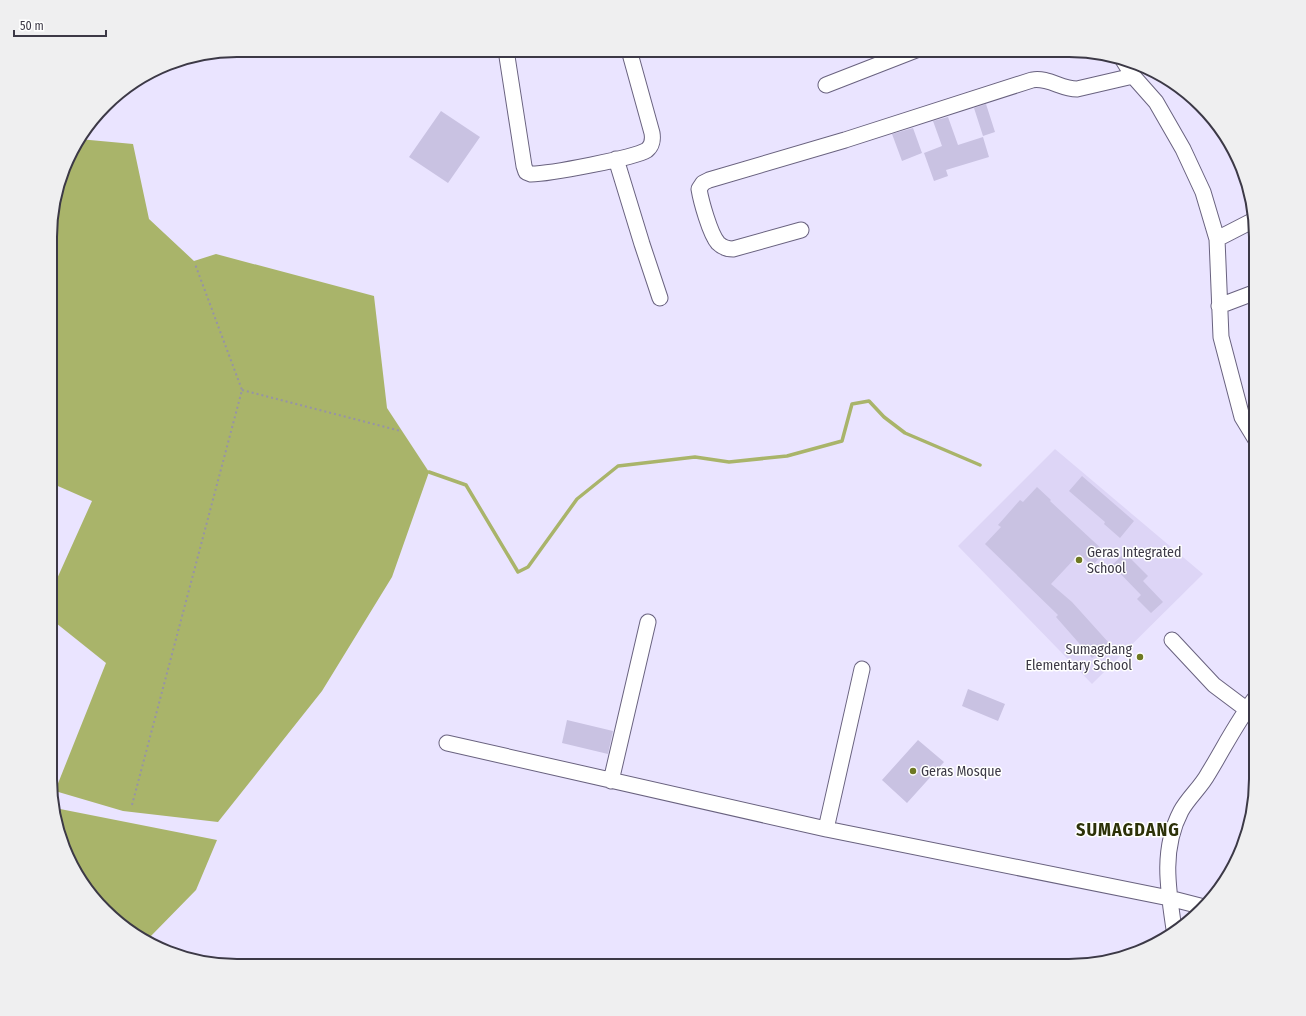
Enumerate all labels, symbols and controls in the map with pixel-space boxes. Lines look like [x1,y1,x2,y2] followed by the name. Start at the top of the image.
[14,12,106,38] scale bar
[20,19,44,33] text: 50 m
[1087,544,1181,577] place label: Geras Integrated School
[1074,555,1084,565] marker: Geras Integrated School
[1025,641,1132,674] place label: Sumagdang Elementary School
[1135,652,1145,662] marker: Sumagdang Elementary School
[921,763,1002,780] place label: Geras Mosque
[908,766,918,776] marker: Geras Mosque
[1076,819,1180,841] district label: SUMAGDANG

